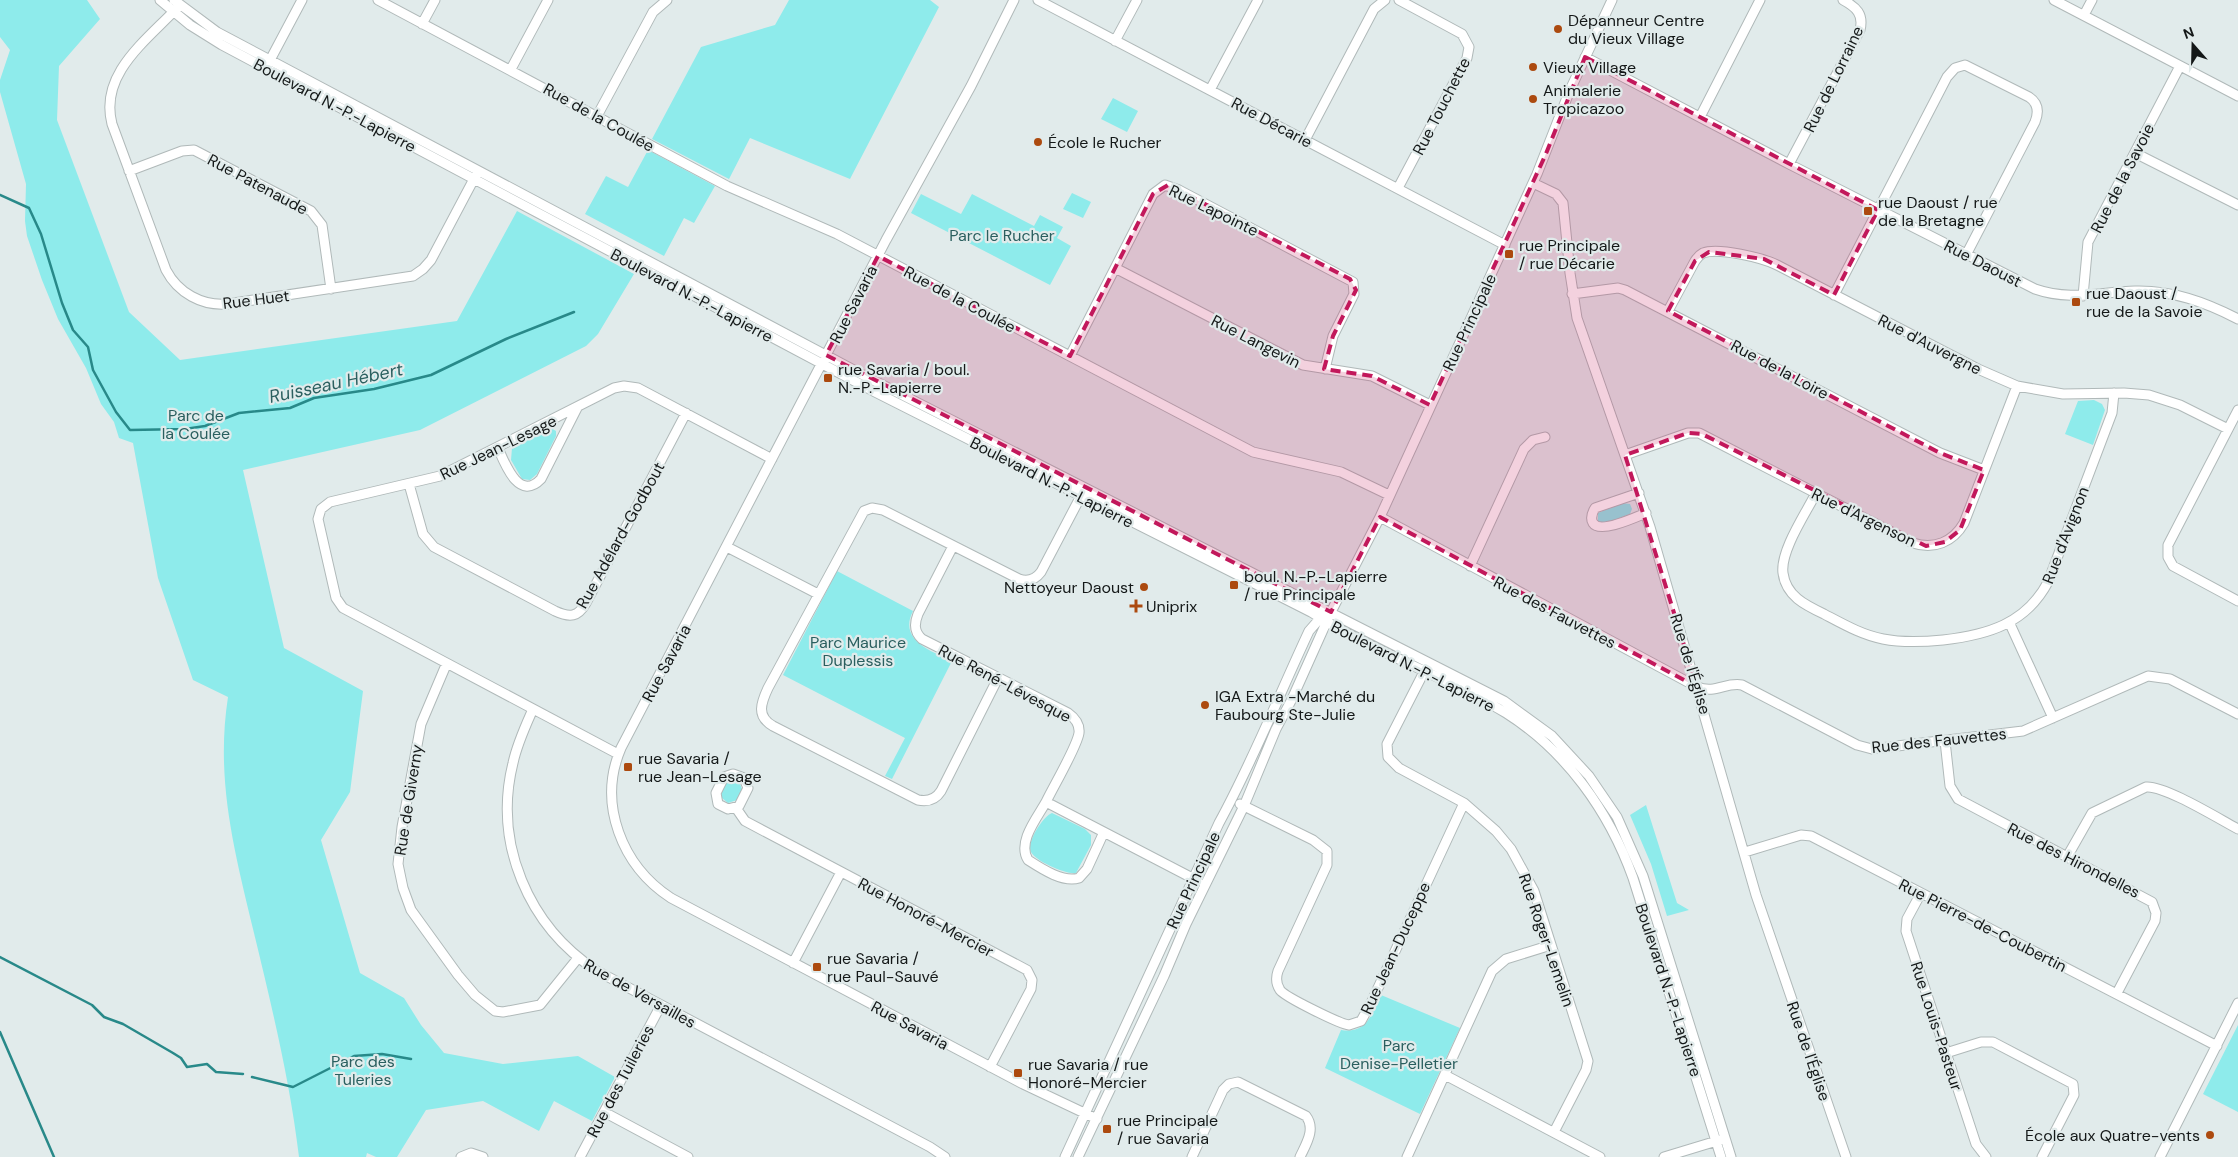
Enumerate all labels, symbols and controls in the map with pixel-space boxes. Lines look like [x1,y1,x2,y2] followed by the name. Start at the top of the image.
[1568,10,1704,49] place label: Dépanneur Centre du Vieux Village
[2168,20,2218,70] north arrow
[1552,23,1564,35] marker: Dépanneur Centre du Vieux Village
[1799,23,1868,136] street label: Rue de Lorraine
[2181,23,2196,43] text: N
[250,54,420,157] street label: Boulevard N.-P.-Lapierre
[1408,54,1475,159] street label: Rue Touchette
[1543,57,1636,78] place label: Vieux Village
[1527,61,1539,73] marker: Vieux Village
[540,78,658,157] street label: Rue de la Coulée
[1543,80,1624,119] place label: Animalerie Tropicazoo
[1228,92,1316,153] street label: Rue Décarie
[1527,93,1539,105] marker: Animalerie Tropicazoo
[2086,120,2159,236] street label: Rue de la Savoie
[1048,132,1162,153] place label: École le Rucher
[1032,136,1044,148] marker: École le Rucher
[204,149,312,220] street label: Rue Patenaude
[1166,180,1262,241] street label: Rue Lapointe
[1878,192,1998,231] place label: rue Daoust / rue de la Bretagne
[1862,205,1874,217] marker: rue Daoust / rue de la Bretagne
[949,225,1055,246] park label: Parc le Rucher
[1519,235,1620,274] place label: rue Principale / rue Décarie
[1940,235,2025,292] street label: Rue Daoust
[607,244,777,347] street label: Boulevard N.-P.-Lapierre
[1503,248,1515,260] marker: rue Principale / rue Décarie
[900,261,1019,338] street label: Rue de la Coulée
[825,262,882,347] street label: Rue Savaria
[1438,270,1501,374] street label: Rue Principale
[2086,283,2202,322] place label: rue Daoust / rue de la Savoie
[221,285,291,314] street label: Rue Huet
[2070,296,2082,308] marker: rue Daoust / rue de la Savoie
[1875,309,1985,380] street label: Rue d'Auvergne
[1208,310,1304,373] street label: Rue Langevin
[1727,335,1832,404] street label: Rue de la Loire
[267,357,406,409] water label: Ruisseau Hébert
[838,359,970,398] place label: rue Savaria / boul. N.-P.-Lapierre
[822,372,834,384] marker: rue Savaria / boul. N.-P.-Lapierre
[162,405,230,444] park label: Parc de la Coulée
[436,410,560,485] street label: Rue Jean-Lesage
[966,432,1137,533] street label: Boulevard N.-P.-Lapierre
[571,458,669,612] street label: Rue Adélard-Godbout
[1808,483,1919,552] street label: Rue d'Argenson
[2037,484,2094,587] street label: Rue d'Avignon
[1244,566,1387,605] place label: boul. N.-P.-Lapierre / rue Principale
[1490,571,1620,654] street label: Rue des Fauvettes
[1004,577,1134,598] place label: Nettoyeur Daoust
[1228,579,1240,591] marker: boul. N.-P.-Lapierre / rue Principale
[1138,581,1150,593] marker: Nettoyeur Daoust
[1146,596,1197,617] place label: Uniprix
[1130,600,1142,612] marker: Uniprix
[1665,611,1716,717] street label: Rue de l'Église
[1327,616,1498,717] street label: Boulevard N.-P.-Lapierre
[637,621,696,706] street label: Rue Savaria
[810,632,906,671] park label: Parc Maurice Duplessis
[935,640,1075,727] street label: Rue René-Lévesque
[1215,686,1375,725] place label: IGA Extra -Marché du Faubourg Ste-Julie
[1199,699,1211,711] marker: IGA Extra -Marché du Faubourg Ste-Julie
[1871,723,2008,758] street label: Rue des Fauvettes
[389,743,428,857] street label: Rue de Giverny
[638,748,762,787] place label: rue Savaria / rue Jean-Lesage
[622,761,634,773] marker: rue Savaria / rue Jean-Lesage
[2004,818,2144,903] street label: Rue des Hirondelles
[1162,828,1225,932] street label: Rue Principale
[1514,871,1579,1010] street label: Rue Roger-Lemelin
[854,873,997,962] street label: Rue Honoré-Mercier
[1895,874,2070,977] street label: Rue Pierre-de-Coubertin
[1356,879,1435,1018] street label: Rue Jean-Duceppe
[1631,901,1706,1079] street label: Boulevard N.-P.-Lapierre
[827,948,939,987] place label: rue Savaria / rue Paul-Sauvé
[580,954,699,1033] street label: Rue de Versailles
[1906,959,1967,1094] street label: Rue Louis-Pasteur
[811,961,823,973] marker: rue Savaria / rue Paul-Sauvé
[867,996,952,1055] street label: Rue Savaria
[1782,999,1835,1104] street label: Rue de l'Église
[582,1021,659,1141] street label: Rue des Tuileries
[1340,1035,1458,1074] park label: Parc Denise-Pelletier
[331,1051,395,1090] park label: Parc des Tuleries
[1028,1054,1148,1093] place label: rue Savaria / rue Honoré-Mercier
[1012,1067,1024,1079] marker: rue Savaria / rue Honoré-Mercier
[1117,1110,1218,1149] place label: rue Principale / rue Savaria
[1101,1123,1113,1135] marker: rue Principale / rue Savaria
[2025,1125,2200,1146] place label: École aux Quatre-vents
[2204,1129,2216,1141] marker: École aux Quatre-vents

